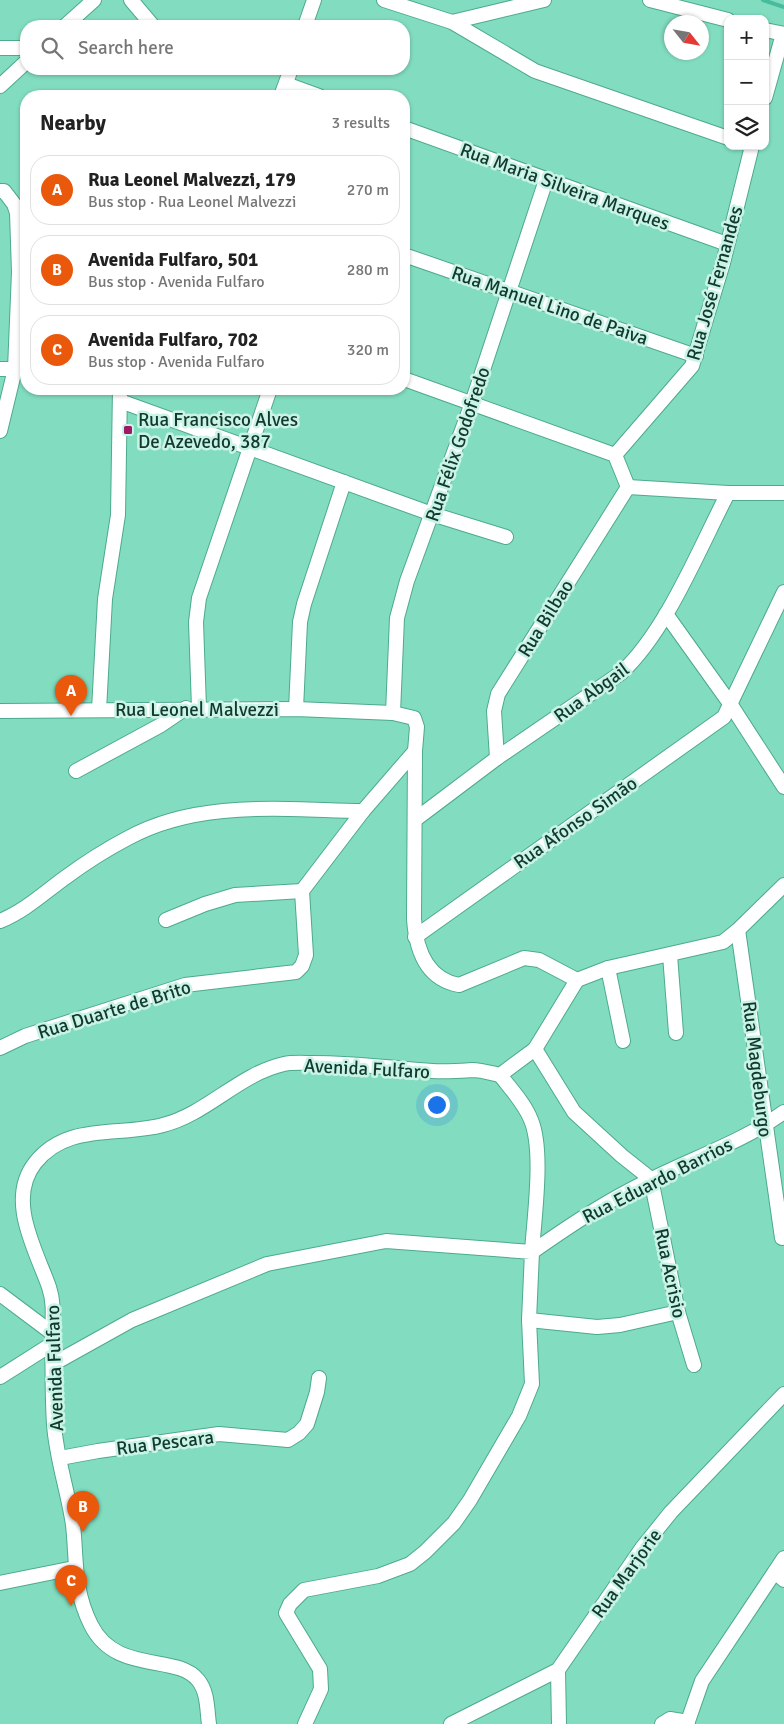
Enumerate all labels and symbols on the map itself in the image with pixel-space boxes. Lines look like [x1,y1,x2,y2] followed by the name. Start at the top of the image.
[664,15,709,60] north arrow
[457,138,673,236] street label: Rua Maria Silveira Marques
[681,203,749,363] street label: Rua José Fernandes
[448,261,651,351] street label: Rua Manuel Lino de Paiva
[420,364,496,525] street label: Rua Félix Godofredo
[138,408,298,454] place label: Rua Francisco Alves De Azevedo, 387
[122,424,134,436] marker: Rua Francisco Alves De Azevedo, 387
[513,575,579,662] street label: Rua Bilbao
[549,657,634,728] street label: Rua Abgail
[55,675,87,716] pin: A
[115,698,279,722] street label: Rua Leonel Malvezzi
[509,771,642,874] street label: Rua Afonso Simão
[35,975,194,1045] street label: Rua Duarte de Brito
[737,1000,777,1139] street label: Rua Magdeburgo
[303,1054,431,1084] street label: Avenida Fulfaro
[424,1092,450,1118] your location
[578,1133,737,1229] street label: Rua Eduardo Barrios
[649,1226,691,1321] street label: Rua Acrisio
[41,1304,69,1432] street label: Avenida Fulfaro
[115,1425,215,1461] street label: Rua Pescara
[67,1491,99,1532] pin: B
[586,1524,667,1623] street label: Rua Marjorie
[55,1565,87,1606] pin: C

